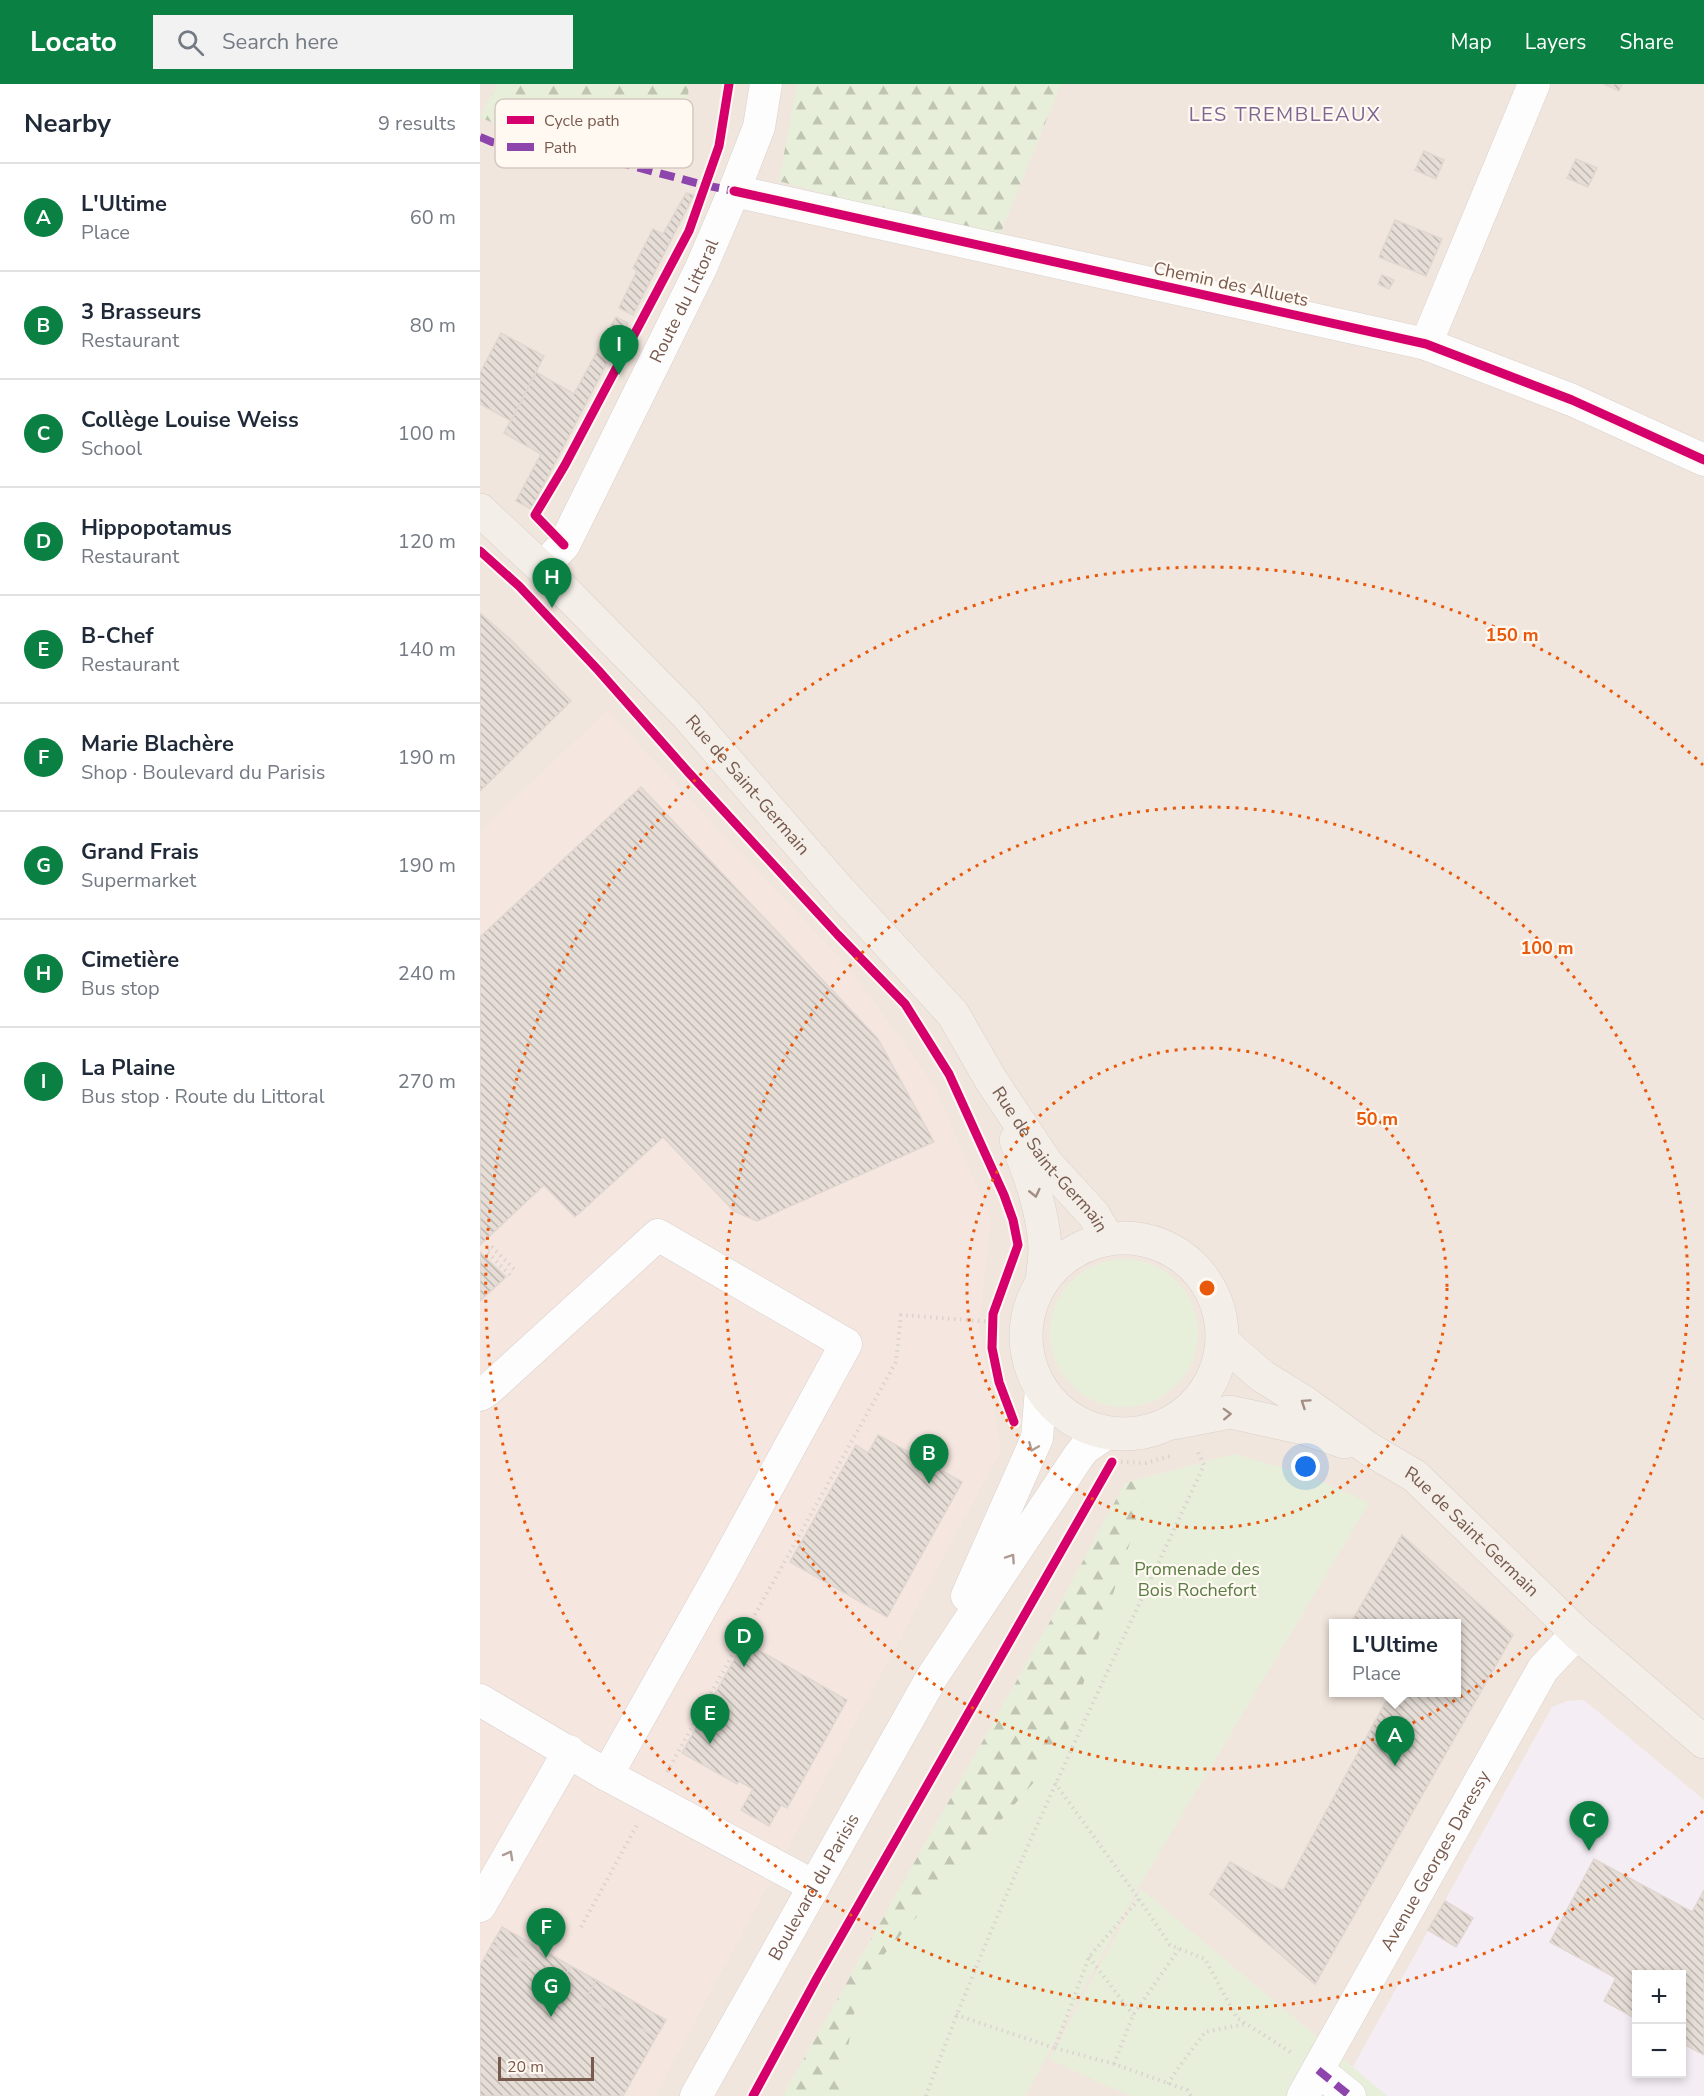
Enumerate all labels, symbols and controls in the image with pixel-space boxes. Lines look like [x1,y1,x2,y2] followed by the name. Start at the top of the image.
[153,15,573,69] search box
[30,23,117,61] text: Locato
[174,26,207,59] icon: search
[222,27,339,57] text: Search here
[1450,28,1492,56] text: Map
[1525,28,1586,56] text: Layers
[1619,28,1674,56] text: Share
[495,99,693,168] legend
[1189,101,1381,128] district label: LES TREMBLEAUX
[24,106,111,141] text: Nearby
[378,110,456,137] text: 9 results
[544,110,620,132] text: Cycle path
[544,137,577,159] text: Path
[81,189,167,219] text: L'Ultime
[36,204,51,231] text: A
[410,204,456,231] text: 60 m
[81,219,130,246] text: Place
[644,234,724,367] street label: Route du Littoral
[1151,256,1311,312] street label: Chemin des Alluets
[81,297,201,327] text: 3 Brasseurs
[37,312,50,339] text: B
[410,312,456,339] text: 80 m
[600,326,638,375] pin: I
[81,327,179,354] text: Restaurant
[81,405,299,435] text: Collège Louise Weiss
[37,420,50,447] text: C
[398,420,456,447] text: 100 m
[81,435,142,462] text: School
[81,513,232,543] text: Hippopotamus
[36,528,51,555] text: D
[398,528,456,555] text: 120 m
[81,543,179,570] text: Restaurant
[532,558,572,608] pin: H
[81,621,153,651] text: B-Chef
[1485,623,1539,647] text: 150 m
[38,636,49,663] text: E
[398,636,456,663] text: 140 m
[81,651,179,678] text: Restaurant
[680,710,815,860] street label: Rue de Saint-Germain
[81,729,234,759] text: Marie Blachère
[38,744,49,771] text: F
[398,744,456,771] text: 190 m
[81,759,325,786] text: Shop · Boulevard du Parisis
[81,837,199,867] text: Grand Frais
[36,852,51,879] text: G
[398,852,456,879] text: 190 m
[81,867,196,894] text: Supermarket
[1520,936,1574,960] text: 100 m
[81,945,179,975] text: Cimetière
[36,960,51,987] text: H
[398,960,456,987] text: 240 m
[81,975,160,1002] text: Bus stop
[81,1053,175,1083] text: La Plaine
[41,1068,46,1095] text: I
[398,1068,456,1095] text: 270 m
[987,1082,1113,1237] street label: Rue de Saint-Germain
[81,1083,325,1110] text: Bus stop · Route du Littoral
[1356,1107,1398,1131] text: 50 m
[1028,1188,1041,1198] one-way arrow
[1197,1278,1217,1298] centre of rings
[1300,1399,1311,1410] one-way arrow
[1223,1408,1232,1421] one-way arrow
[910,1434,948,1484] pin: B
[1028,1440,1040,1451] one-way arrow
[1291,1452,1320,1481] your location
[1400,1461,1544,1602] street label: Rue de Saint-Germain
[1003,1554,1015,1564] one-way arrow
[1134,1557,1260,1602] park label: Promenade des Bois Rochefort
[724,1618,764,1667] pin: D
[1329,1619,1461,1697] popup
[1352,1630,1438,1660] text: L'Ultime
[1352,1660,1401,1687] text: Place
[690,1694,730,1744] pin: E
[1376,1716,1414,1766] pin: A
[1375,1765,1496,1955] street label: Avenue Georges Daressy
[1570,1802,1608,1851] pin: C
[763,1809,865,1965] street label: Boulevard du Parisis
[502,1851,513,1862] one-way arrow
[526,1908,566,1958] pin: F
[532,1968,570,2017] pin: G
[1632,1970,1686,2078] map controls
[1632,1970,1686,2024] button: +
[1632,2024,1686,2078] button: −
[498,2054,594,2082] scale bar
[507,2056,544,2078] text: 20 m

